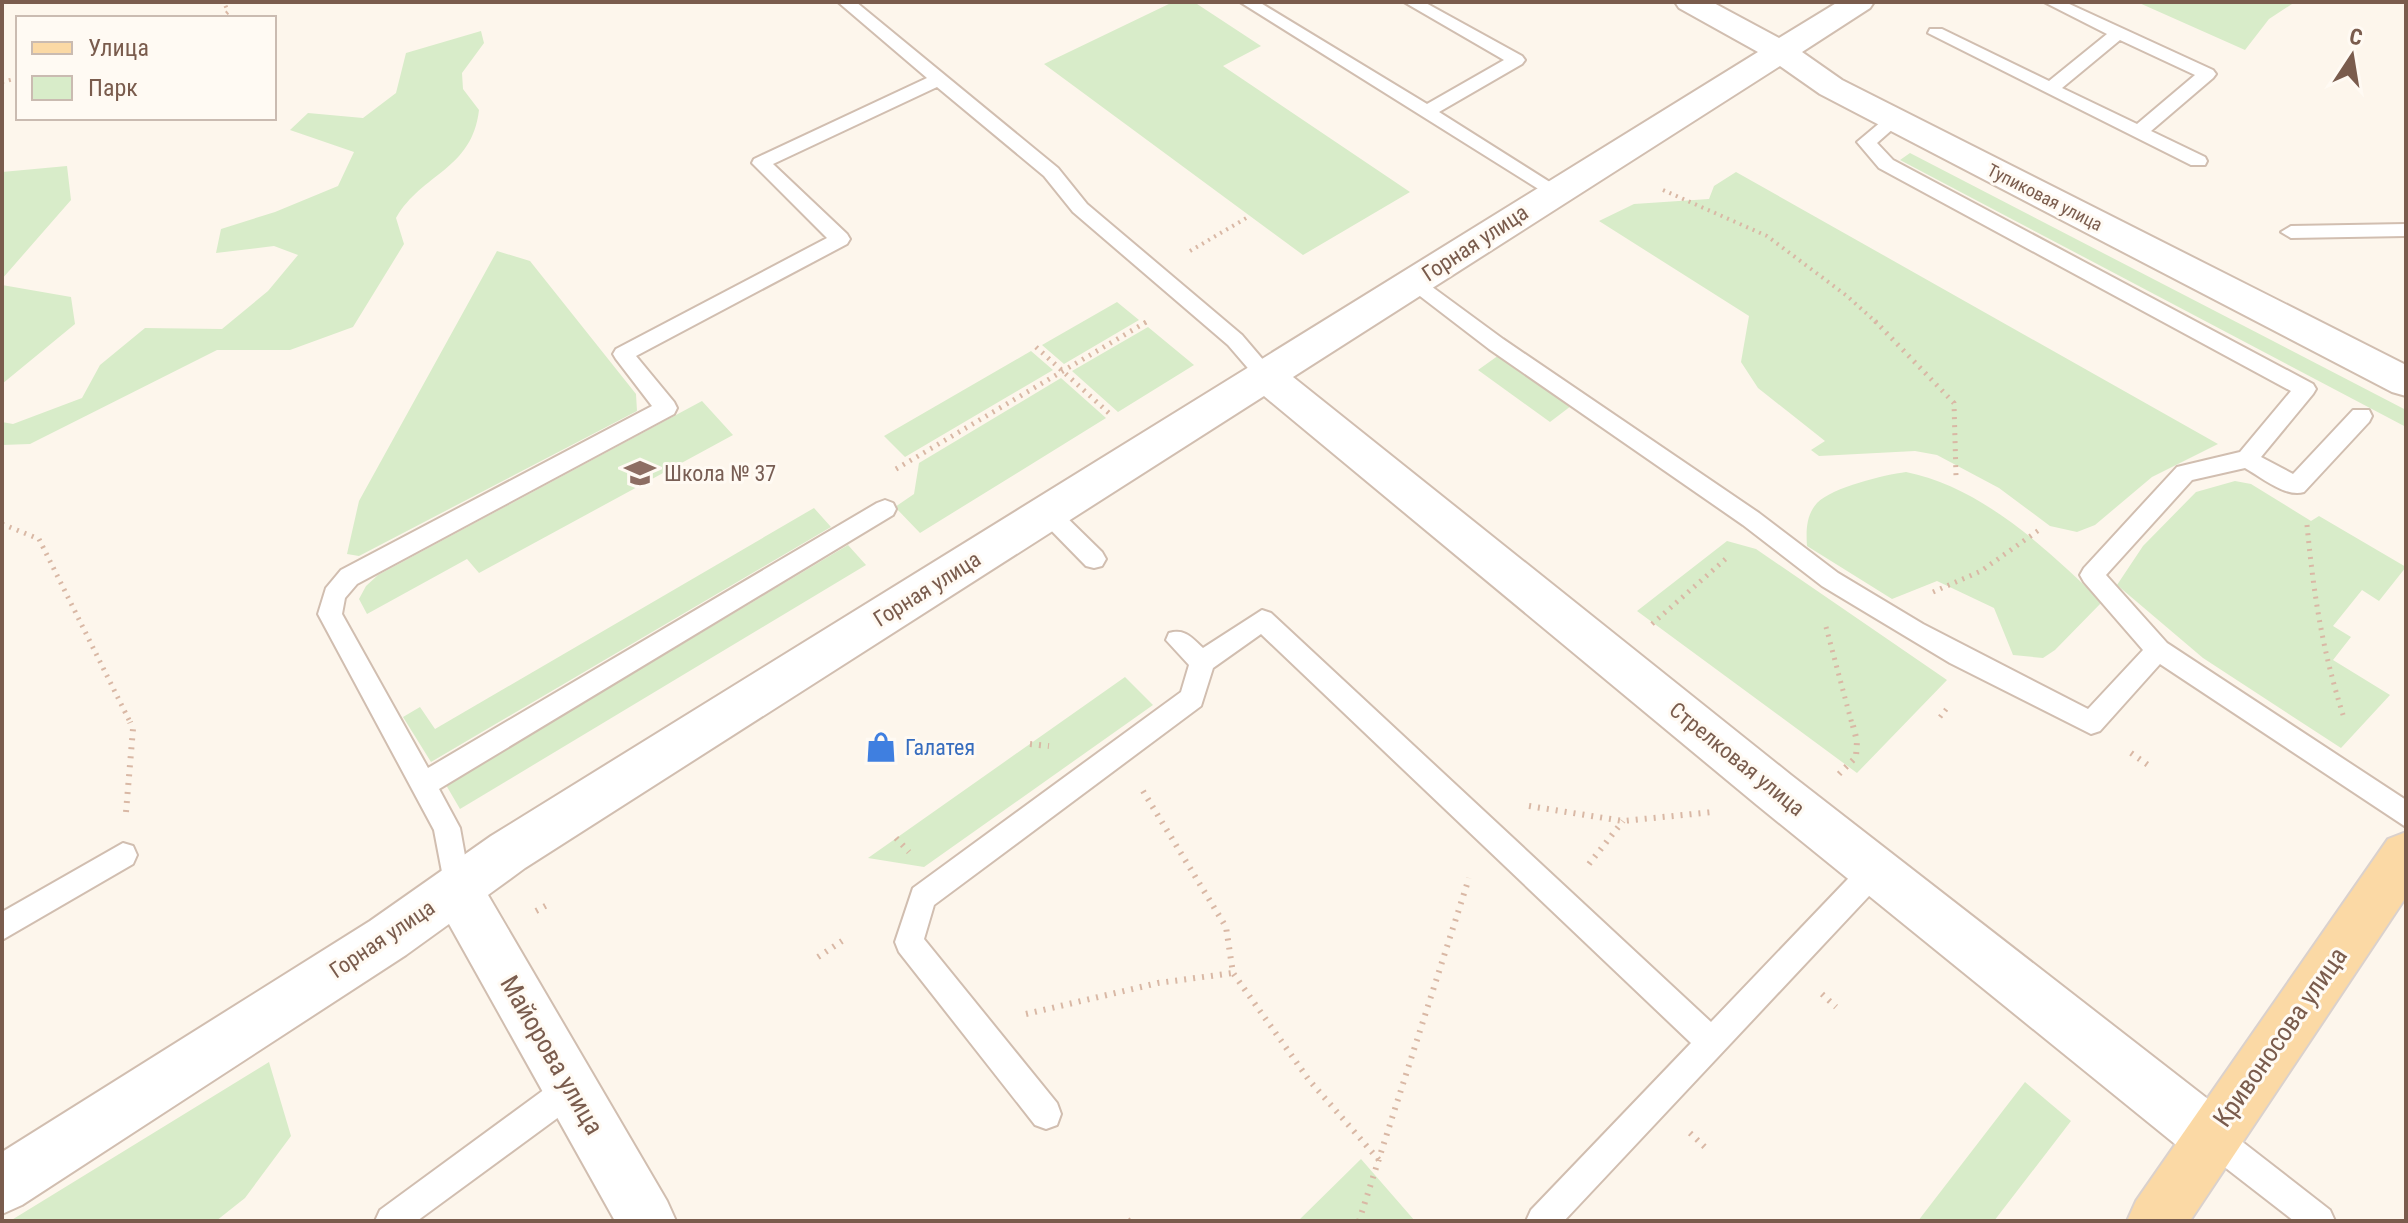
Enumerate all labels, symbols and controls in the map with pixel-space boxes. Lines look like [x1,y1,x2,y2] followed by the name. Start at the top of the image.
[16,16,276,120] legend
[2312,16,2392,96] north arrow
[2347,23,2365,50] text: С
[88,34,149,62] text: Улица
[88,74,138,102] text: Парк
[1984,159,2106,235] street label: Тупиковая улица
[1417,199,1533,287] street label: Горная улица
[623,456,657,490] school or university icon: Школа № 37
[664,461,776,486] place label: Школа № 37
[869,546,985,632] street label: Горная улица
[1665,697,1809,821] street label: Стрелковая улица
[864,730,898,764] shop icon: Галатея
[905,735,975,760] place label: Галатея
[325,895,439,983] street label: Горная улица
[2207,941,2353,1133] street label: Кривоносова улица
[494,970,610,1140] street label: Майорова улица

